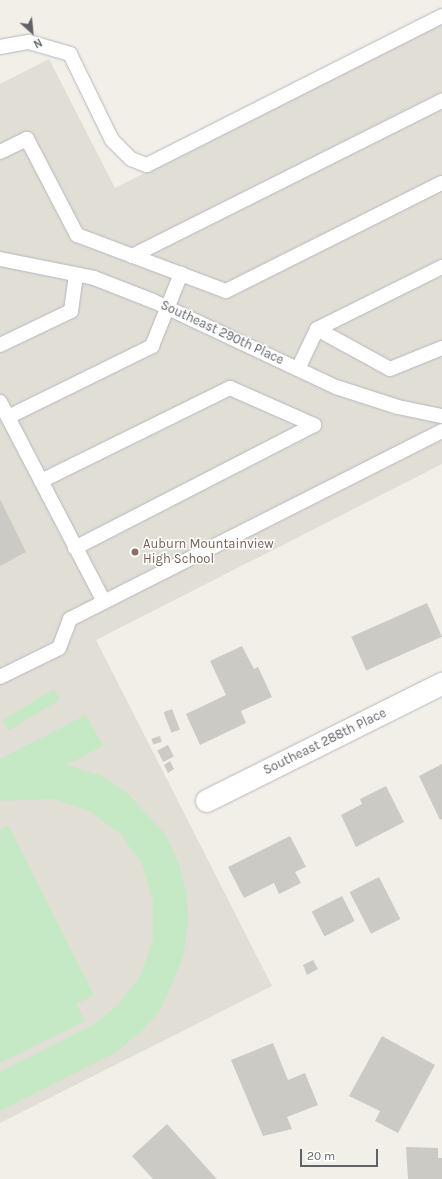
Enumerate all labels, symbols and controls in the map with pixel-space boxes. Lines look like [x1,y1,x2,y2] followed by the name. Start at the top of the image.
[12,12,52,52] north arrow
[31,36,44,51] text: N
[158,298,286,368] street label: Southeast 290th Place
[143,537,274,568] place label: Auburn Mountainview High School
[130,547,140,557] marker: Auburn Mountainview High School
[261,705,389,779] street label: Southeast 288th Place
[302,1141,380,1167] scale bar
[307,1149,335,1163] text: 20 m

